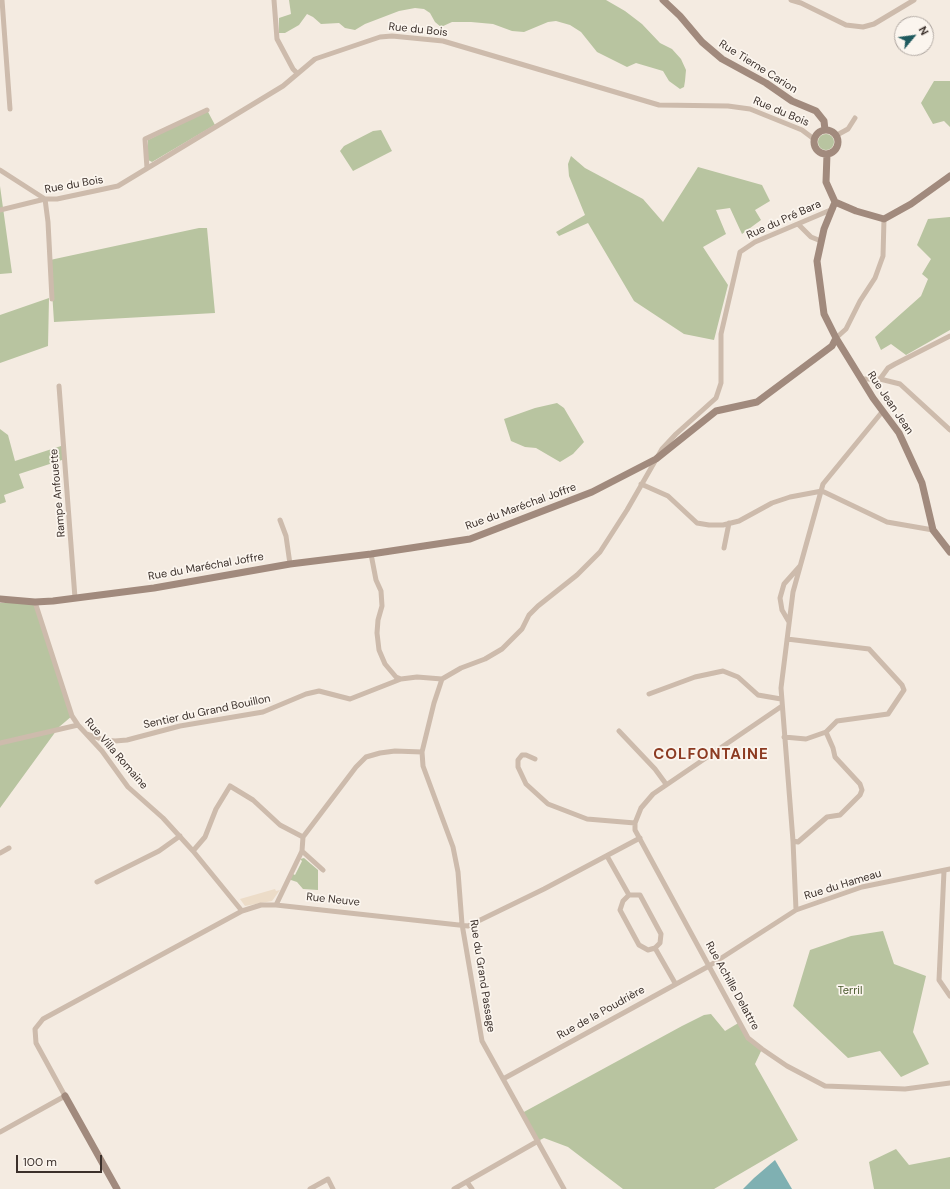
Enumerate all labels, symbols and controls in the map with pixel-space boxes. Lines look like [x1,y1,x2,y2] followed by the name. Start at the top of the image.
[894,16,934,56] north arrow
[388,20,448,40] street label: Rue du Bois
[916,24,932,38] text: N
[716,38,800,96] street label: Rue Tierne Carion
[751,94,811,130] street label: Rue du Bois
[44,173,104,197] street label: Rue du Bois
[745,198,823,242] street label: Rue du Pré Bara
[864,369,916,437] street label: Rue Jean Jean
[48,448,68,538] street label: Rampe Anfouette
[464,481,578,533] street label: Rue du Maréchal Joffre
[147,550,265,584] street label: Rue du Maréchal Joffre
[142,692,272,732] street label: Sentier du Grand Bouillon
[82,716,150,792] street label: Rue Villa Romaine
[653,746,769,764] district label: COLFONTAINE
[803,867,883,903] street label: Rue du Hameau
[305,891,361,909] street label: Rue Neuve
[467,919,497,1033] street label: Rue du Grand Passage
[702,939,762,1033] street label: Rue Achille Delattre
[555,983,647,1043] street label: Rue de la Poudrière
[838,984,862,998] park label: Terril
[18,1147,104,1173] scale bar
[23,1154,57,1170] text: 100 m

